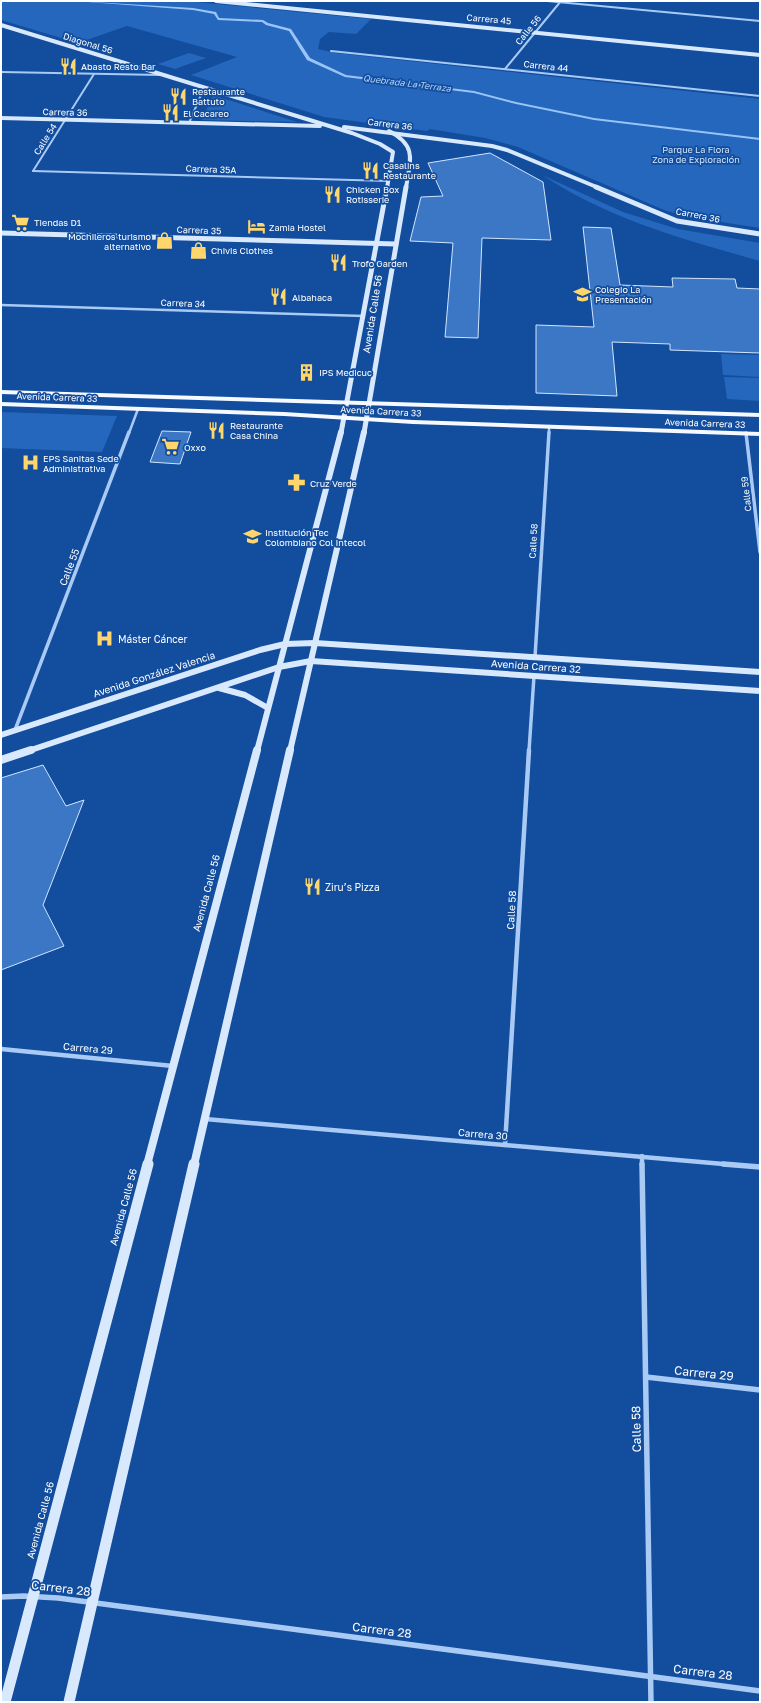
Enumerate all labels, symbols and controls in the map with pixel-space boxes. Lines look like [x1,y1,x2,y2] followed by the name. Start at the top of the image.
[466,12,512,26] street label: Carrera 45
[513,13,543,47] street label: Calle 56
[62,30,114,56] street label: Diagonal 56
[58,56,78,76] restaurant icon: Abasto Resto Bar
[523,58,570,74] street label: Carrera 44
[81,61,156,72] place label: Abasto Resto Bar
[362,72,452,94] water label: Quebrada La Terraza
[169,86,189,106] restaurant icon: Restaurante Battuto
[192,86,245,107] place label: Restaurante Battuto
[160,103,180,123] restaurant icon: El Cacareo
[42,106,88,118] street label: Carrera 36
[183,108,229,119] place label: El Cacareo
[367,116,413,132] street label: Carrera 36
[31,121,59,157] street label: Calle 54
[652,144,740,165] park label: Parque La Flora Zona de Exploración
[360,160,380,180] restaurant icon: Casalins Restaurante
[383,160,436,181] place label: Casalins Restaurante
[186,163,236,175] street label: Carrera 35A
[323,184,343,204] restaurant icon: Chicken Box Rotisserie
[346,184,399,205] place label: Chicken Box Rotisserie
[675,205,721,225] street label: Carrera 36
[11,212,31,232] supermarket icon: Tiendas D1
[34,217,82,228] place label: Tiendas D1
[246,217,266,237] hotel icon: Zamia Hostel
[269,222,326,233] place label: Zamia Hostel
[177,224,221,236] street label: Carrera 35
[68,231,151,252] place label: Mochileros turismo alternativo
[154,231,174,251] shop icon: Mochileros turismo alternativo
[188,240,208,260] shop icon: Chivis Clothes
[211,245,273,256] place label: Chivis Clothes
[329,253,349,273] restaurant icon: Trofo Garden
[352,258,408,269] place label: Trofo Garden
[360,274,384,354] street label: Avenida Calle 56
[572,284,592,304] school or university icon: Colegio La Presentación
[595,284,652,305] place label: Colegio La Presentación
[269,287,289,307] restaurant icon: Albahaca
[292,292,332,303] place label: Albahaca
[160,297,206,309] street label: Carrera 34
[296,362,316,382] building icon: IPS Medicuc
[319,367,372,378] place label: IPS Medicuc
[16,390,98,404] street label: Avenida Carrera 33
[340,403,422,419] street label: Avenida Carrera 33
[664,416,746,430] street label: Avenida Carrera 33
[207,420,227,440] restaurant icon: Restaurante Casa China
[230,420,283,441] place label: Restaurante Casa China
[161,437,181,457] supermarket icon: Oxxo
[184,442,206,453] place label: Oxxo
[20,453,40,473] hospital icon: EPS Sanitas Sede Administrativa
[43,453,119,474] place label: EPS Sanitas Sede Administrativa
[287,473,307,493] pharmacy icon: Cruz Verde
[738,476,754,512] street label: Calle 59
[310,478,357,489] place label: Cruz Verde
[527,523,539,559] street label: Calle 58
[242,527,262,547] school or university icon: Institución Tec Colombiano Col Intecol
[265,527,366,548] place label: Institución Tec Colombiano Col Intecol
[56,547,82,587] street label: Calle 55
[95,629,115,649] hospital icon: Máster Cáncer
[118,633,188,645] place label: Máster Cáncer
[92,649,216,699] street label: Avenida González Valencia
[491,657,581,675] street label: Avenida Carrera 32
[190,853,222,933] street label: Avenida Calle 56
[302,877,322,897] restaurant icon: Ziru’s Pizza
[325,881,380,893] place label: Ziru’s Pizza
[504,890,518,930] street label: Calle 58
[63,1040,113,1056] street label: Carrera 29
[458,1126,508,1142] street label: Carrera 30
[107,1167,139,1247] street label: Avenida Calle 56
[674,1362,734,1384] street label: Carrera 29
[628,1405,644,1453] street label: Calle 58
[24,1480,56,1560] street label: Avenida Calle 56
[30,1577,92,1599] street label: Carrera 28
[351,1619,413,1641] street label: Carrera 28
[672,1661,734,1683] street label: Carrera 28

